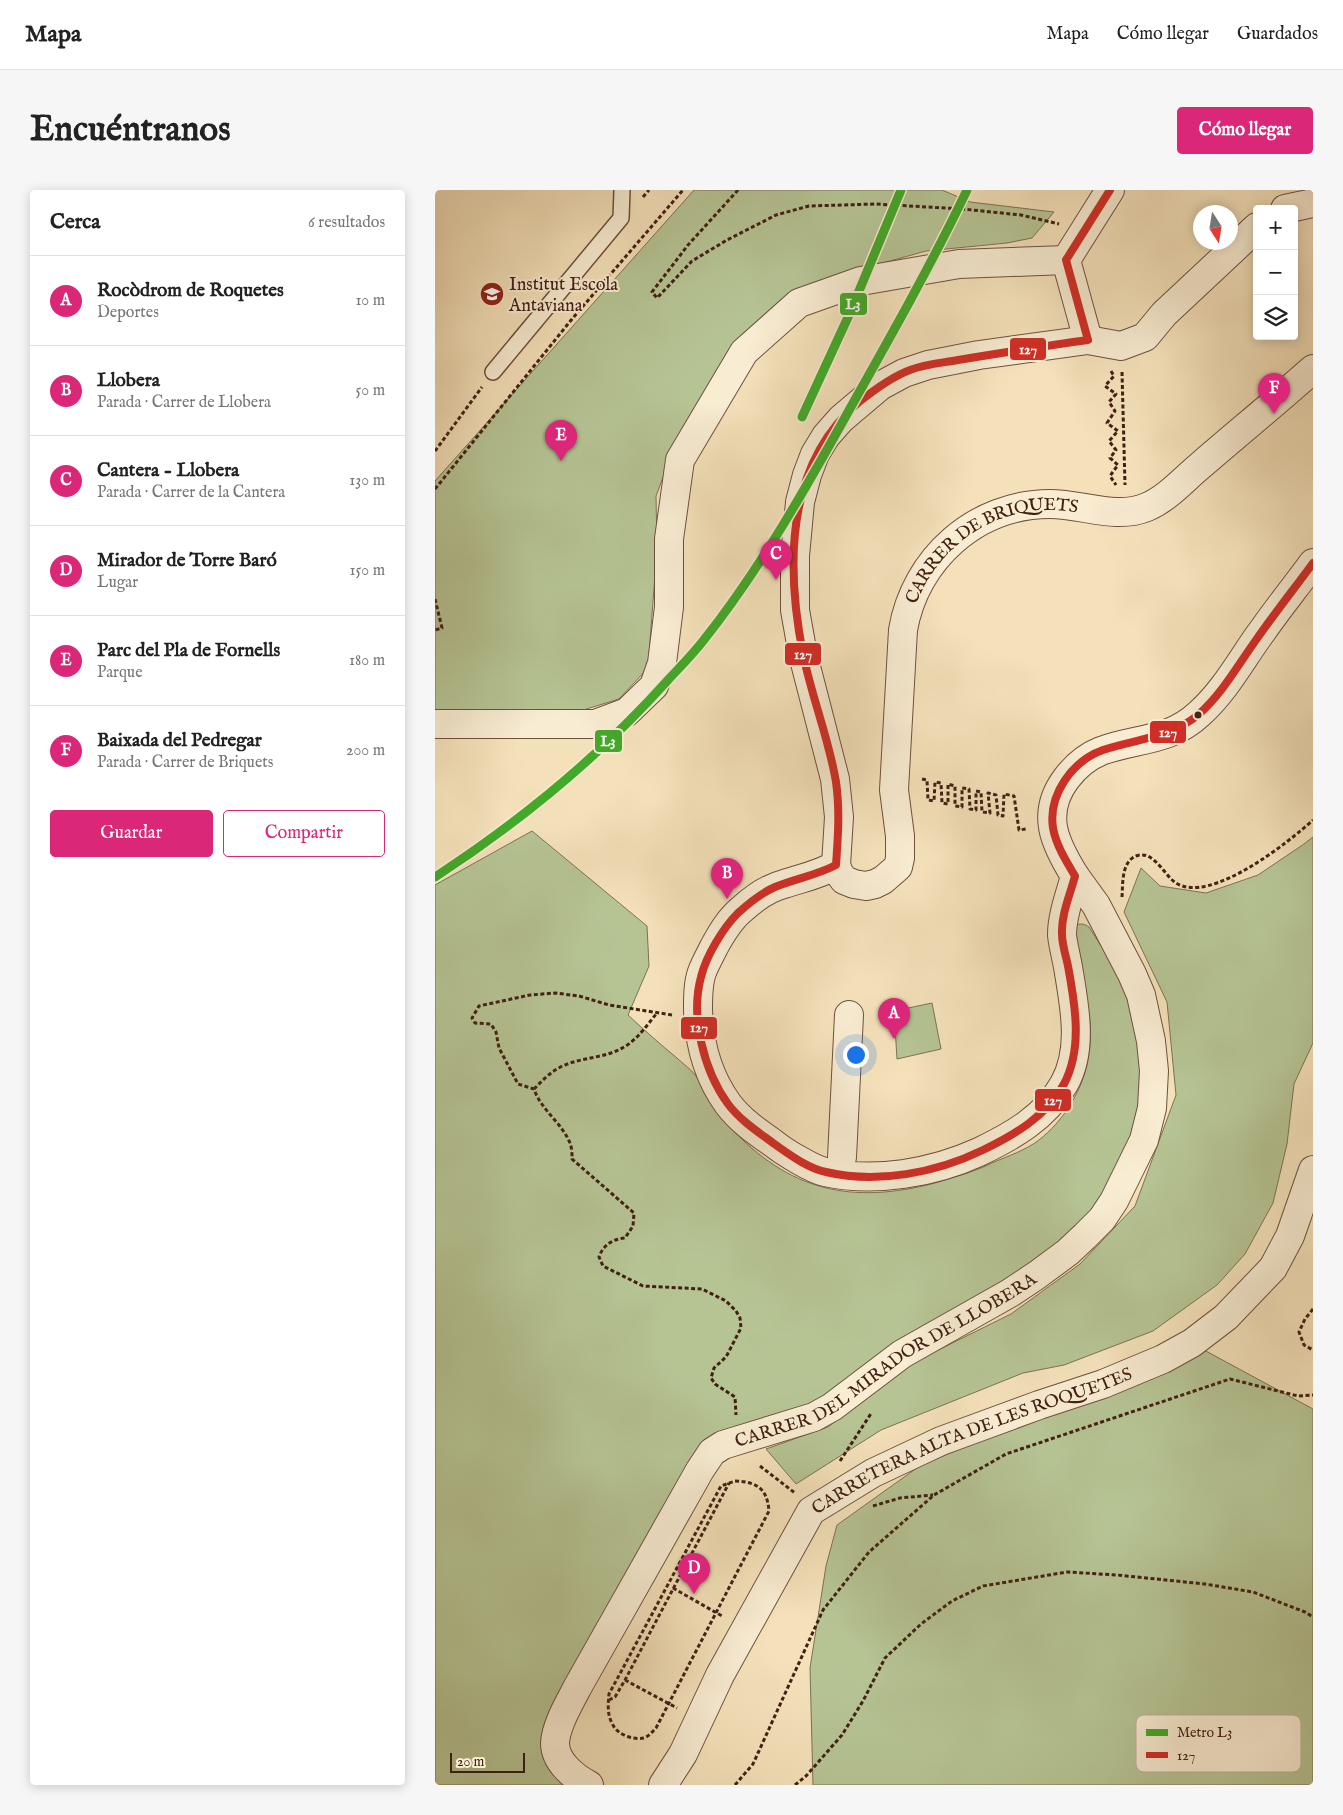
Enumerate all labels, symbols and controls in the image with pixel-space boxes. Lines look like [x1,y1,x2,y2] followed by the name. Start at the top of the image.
[25,19,81,50] text: Mapa
[1046,23,1089,46] text: Mapa
[1117,23,1209,46] text: Cómo llegar
[1237,23,1318,46] text: Guardados
[1177,107,1313,154] button: Cómo llegar
[30,108,230,153] text: Encuéntranos
[1193,205,1238,250] north arrow
[1253,205,1298,340] map controls
[1253,205,1298,250] button: +
[50,209,100,236] text: Cerca
[308,213,385,233] text: 6 resultados
[1253,250,1298,295] button: −
[508,274,618,318] place label: Institut Escola Antaviana
[97,279,284,303] text: Rocòdrom de Roquetes
[479,281,505,307] school or university icon: Institut Escola Antaviana
[61,291,71,311] text: A
[355,291,385,311] text: 10 m
[839,292,868,316] line badge: L3
[1253,295,1298,340] button: layers
[845,296,861,314] text: L3
[97,303,159,323] text: Deportes
[1009,337,1047,361] line badge: 127
[1019,341,1038,359] text: 127
[97,369,160,393] text: Llobera
[1258,373,1290,414] pin: F
[61,381,71,401] text: B
[356,381,385,401] text: 50 m
[97,393,271,413] text: Parada · Carrer de Llobera
[545,420,577,461] pin: E
[97,459,239,483] text: Cantera - Llobera
[60,471,72,491] text: C
[349,471,385,491] text: 130 m
[97,483,285,503] text: Parada · Carrer de la Cantera
[901,493,1080,608] street label: CARRER DE BRIQUETS
[760,539,792,580] pin: C
[97,549,277,573] text: Mirador de Torre Baró
[60,561,72,581] text: D
[350,561,385,581] text: 150 m
[97,573,138,593] text: Lugar
[97,639,280,663] text: Parc del Pla de Fornells
[784,642,822,666] line badge: 127
[794,646,813,664] text: 127
[60,651,72,671] text: E
[349,651,385,671] text: 180 m
[97,663,143,683] text: Parque
[1193,710,1203,720] unlabelled marker
[1149,720,1187,744] line badge: 127
[1159,724,1178,742] text: 127
[97,729,262,753] text: Baixada del Pedregar
[594,729,623,753] line badge: L3
[600,733,616,751] text: L3
[61,741,71,761] text: F
[346,741,385,761] text: 200 m
[97,753,273,773] text: Parada · Carrer de Briquets
[50,810,213,857] button: Guardar
[223,810,385,857] button: Compartir
[711,858,743,899] pin: B
[878,998,910,1039] pin: A
[680,1016,718,1040] line badge: 127
[690,1019,709,1037] text: 127
[843,1042,869,1068] your location
[1034,1088,1072,1112] line badge: 127
[1044,1092,1063,1110] text: 127
[732,1268,1042,1454] street label: CARRER DEL MIRADOR DE LLOBERA
[808,1363,1136,1521] street label: CARRETERA ALTA DE LES ROQUETES
[678,1553,710,1594] pin: D
[1136,1715,1301,1772] legend
[1177,1724,1232,1742] text: Metro L3
[1177,1747,1195,1765] text: 127
[450,1750,525,1773] scale bar
[457,1753,484,1771] text: 20 m

